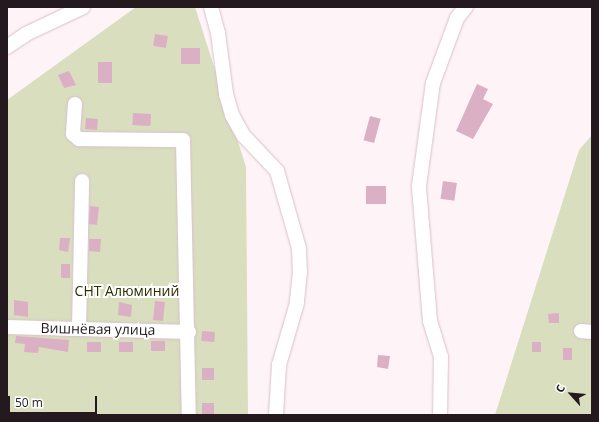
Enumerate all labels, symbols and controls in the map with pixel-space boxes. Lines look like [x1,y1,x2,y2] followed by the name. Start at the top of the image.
[75,283,179,299] park label: СНТ Алюминий
[40,320,156,338] street label: Вишнёвая улица
[551,374,591,414] north arrow
[552,382,568,395] text: С
[10,388,99,414] scale bar
[15,394,43,411] text: 50 m

